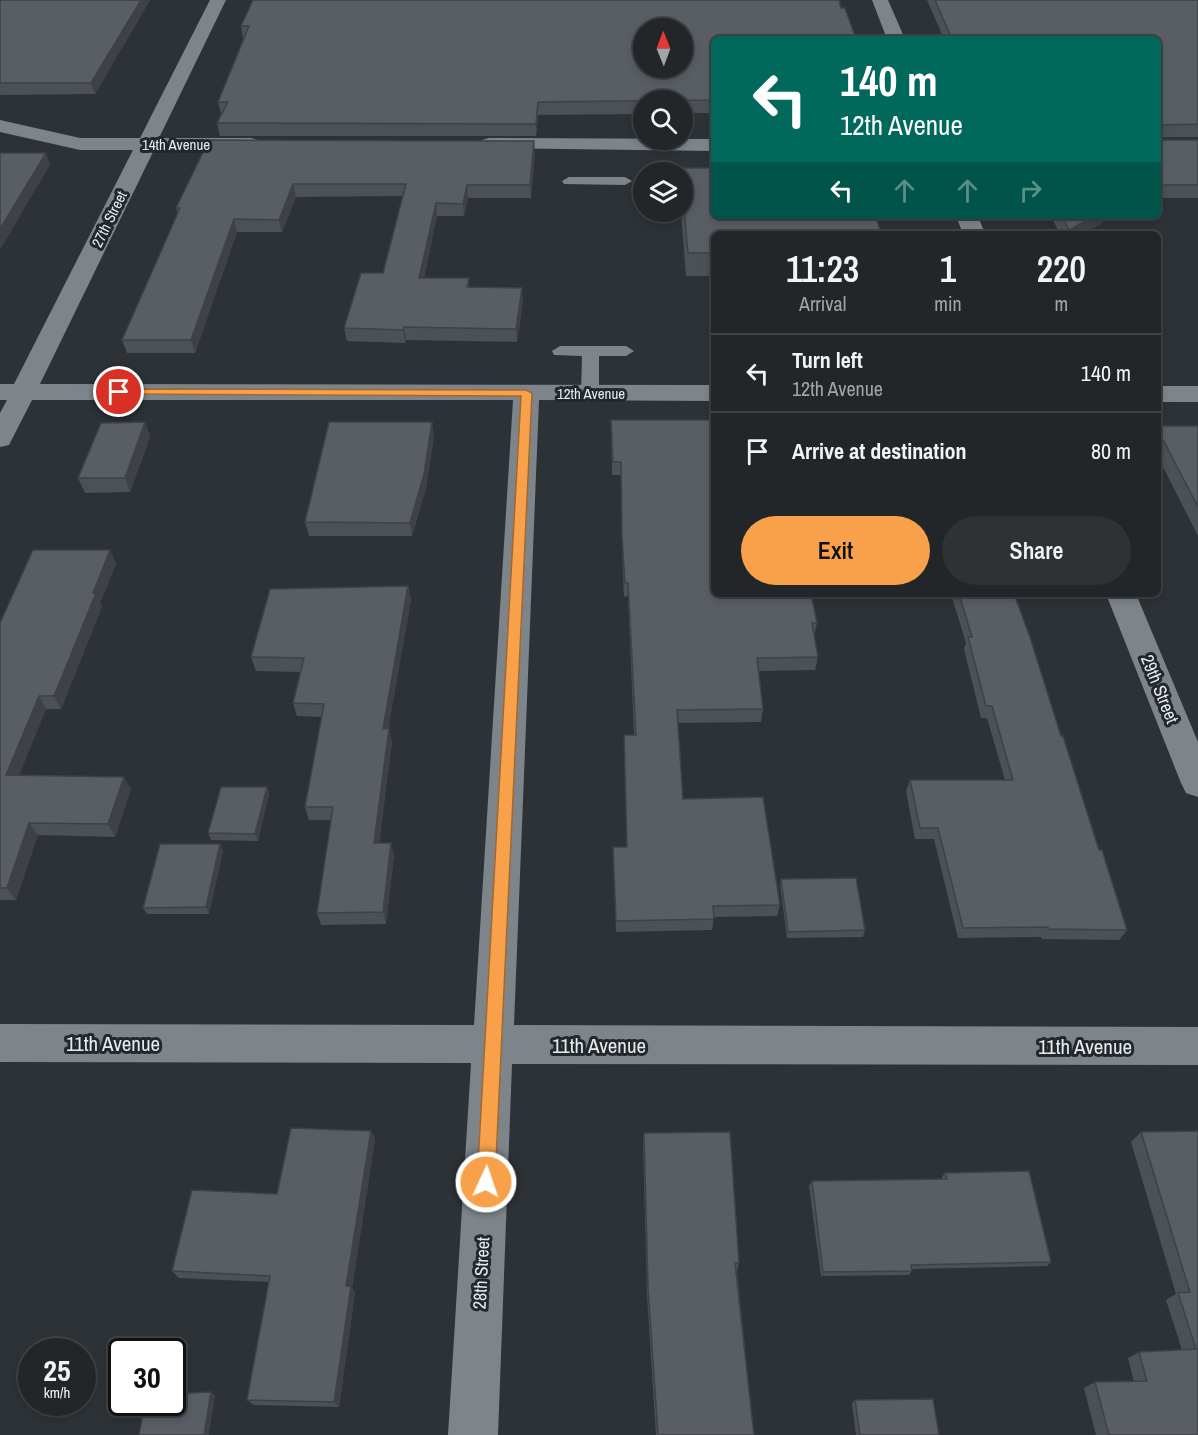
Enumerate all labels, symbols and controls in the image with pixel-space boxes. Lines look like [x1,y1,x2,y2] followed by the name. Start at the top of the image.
[633,18,693,78] north arrow
[633,18,693,222] map controls
[840,53,938,109] text: 140 m
[741,60,819,138] icon: left
[633,90,693,150] button: search
[840,107,963,143] text: 12th Avenue
[142,134,210,155] street label: 14th Avenue
[633,162,693,222] button: layers
[825,174,858,207] icon: left
[888,174,921,207] icon: ahead
[951,174,984,207] icon: ahead
[1014,174,1047,207] icon: right
[86,187,132,251] street label: 27th Street
[786,245,859,293] text: 11:23
[940,245,956,293] text: 1
[1037,245,1086,293] text: 220
[799,290,846,317] text: Arrival
[934,290,962,317] text: min
[1054,290,1068,317] text: m
[792,345,863,375] text: Turn left
[741,357,774,390] icon: left
[1081,358,1131,388] text: 140 m
[93,366,144,417] pin
[102,375,135,408] icon: arrive
[792,375,883,402] text: 12th Avenue
[557,383,625,404] street label: 12th Avenue
[741,435,774,468] icon: arrive
[792,436,966,466] text: Arrive at destination
[1091,436,1131,466] text: 80 m
[741,516,930,585] button: Exit
[942,516,1131,585] button: Share
[1135,651,1185,727] street label: 29th Street
[66,1029,160,1058] street label: 11th Avenue
[552,1031,646,1060] street label: 11th Avenue
[1038,1032,1132,1061] street label: 11th Avenue
[454,1150,518,1214] position arrow
[467,1236,495,1310] street label: 28th Street
[108,1338,186,1416] speed limit sign: 30
[43,1350,71,1390] text: 25
[44,1382,70,1403] text: km/h

